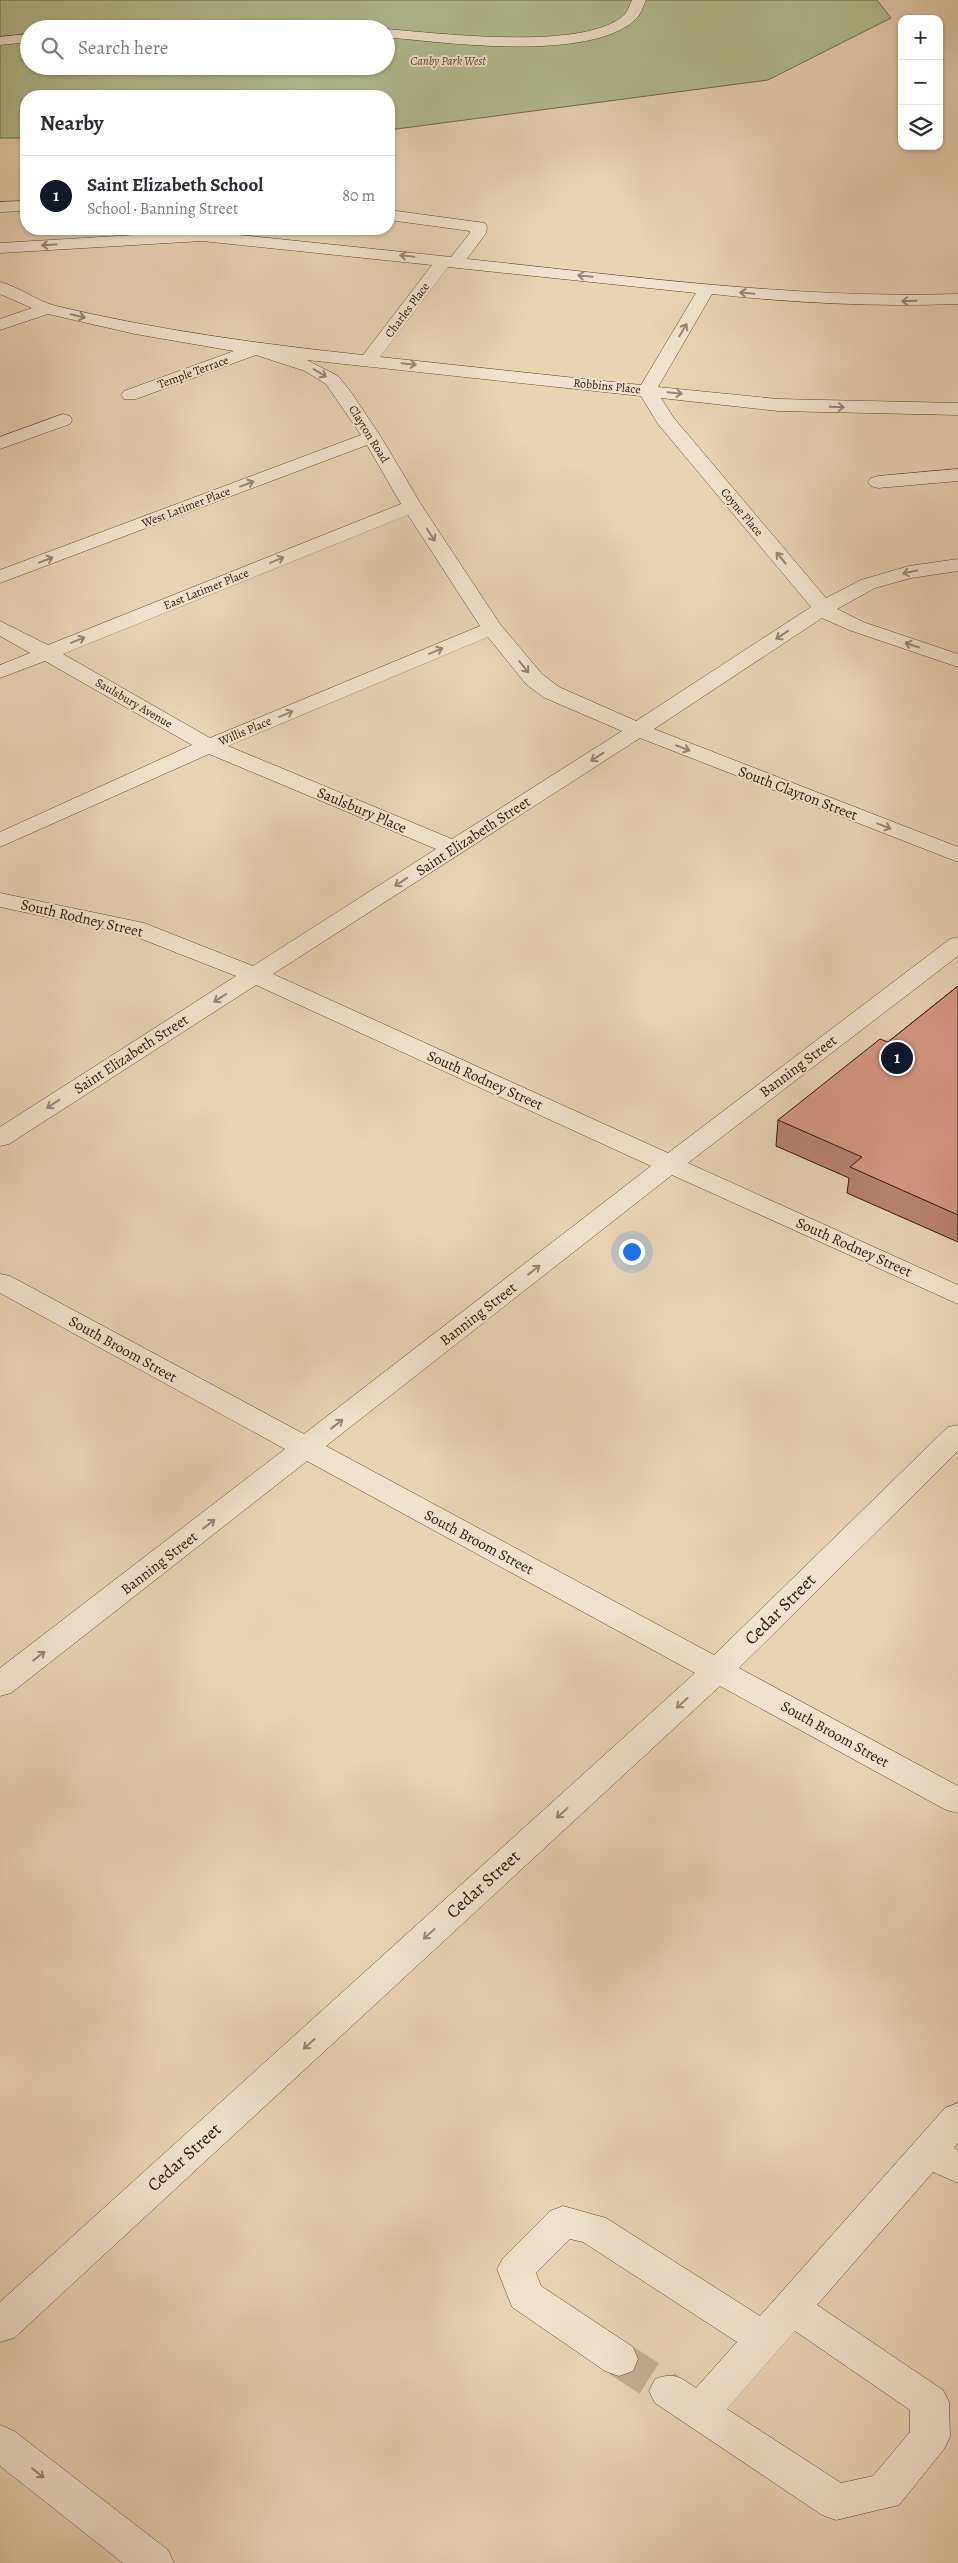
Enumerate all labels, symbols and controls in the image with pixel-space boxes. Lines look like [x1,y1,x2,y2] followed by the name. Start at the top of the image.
[898,15,943,150] map controls
[898,15,943,60] button: +
[20,20,395,75] search box
[38,34,66,62] icon: search
[78,35,168,61] text: Search here
[410,53,486,69] park label: Canby Park West
[898,60,943,105] button: −
[898,105,943,150] button: layers
[40,109,103,137] text: Nearby
[87,172,263,198] text: Saint Elizabeth School
[53,185,59,207] text: 1
[342,185,375,207] text: 80 m
[87,198,238,220] text: School · Banning Street
[41,240,57,250] one-way arrow
[399,251,415,261] one-way arrow
[578,271,594,281] one-way arrow
[381,279,433,341] street label: Charles Place
[739,289,755,298] one-way arrow
[902,296,918,305] one-way arrow
[69,312,85,321] one-way arrow
[678,323,688,337] one-way arrow
[155,352,231,392] street label: Temple Terrace
[401,359,417,369] one-way arrow
[313,369,327,379] one-way arrow
[572,375,642,397] street label: Robbins Place
[667,389,683,398] one-way arrow
[345,402,393,466] street label: Clayton Road
[829,402,845,411] one-way arrow
[239,479,254,488] one-way arrow
[139,483,233,532] street label: West Latimer Place
[717,485,767,539] street label: Coyne Place
[426,527,436,541] one-way arrow
[775,552,786,565] one-way arrow
[38,554,53,563] one-way arrow
[269,555,284,565] one-way arrow
[161,565,251,613] street label: East Latimer Place
[902,568,918,578] one-way arrow
[776,630,790,640] one-way arrow
[70,635,85,645] one-way arrow
[905,640,920,649] one-way arrow
[428,646,443,656] one-way arrow
[519,661,530,674] one-way arrow
[92,674,176,732] street label: Saulsbury Avenue
[278,709,293,718] one-way arrow
[215,713,274,750] street label: Willis Place
[675,744,690,753] one-way arrow
[590,752,604,762] one-way arrow
[736,761,860,825] street label: South Clayton Street
[314,782,410,838] street label: Saulsbury Place
[412,791,534,881] street label: Saint Elizabeth Street
[875,822,891,831] one-way arrow
[394,877,408,887] one-way arrow
[19,894,145,942] street label: South Rodney Street
[213,993,227,1003] one-way arrow
[70,1009,192,1099] street label: Saint Elizabeth Street
[755,1030,841,1102] street label: Banning Street
[881,1039,913,1077] pin: 1
[424,1045,546,1115] street label: South Rodney Street
[47,1099,61,1109] one-way arrow
[793,1212,915,1282] street label: South Rodney Street
[619,1239,645,1265] your location
[527,1265,540,1276] one-way arrow
[436,1278,521,1350] street label: Banning Street
[65,1311,181,1387] street label: South Broom Street
[330,1419,343,1430] one-way arrow
[421,1505,537,1579] street label: South Broom Street
[202,1519,215,1530] one-way arrow
[117,1527,202,1599] street label: Banning Street
[739,1568,821,1650] street label: Cedar Street
[32,1650,45,1661] one-way arrow
[777,1696,893,1772] street label: South Broom Street
[675,1697,688,1709] one-way arrow
[555,1807,568,1819] one-way arrow
[441,1844,525,1924] street label: Cedar Street
[422,1928,435,1940] one-way arrow
[302,2038,315,2050] one-way arrow
[142,2117,226,2197] street label: Cedar Street
[32,2468,45,2479] one-way arrow

